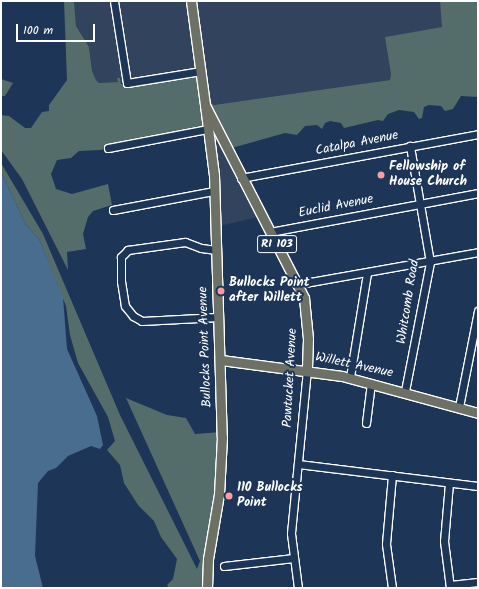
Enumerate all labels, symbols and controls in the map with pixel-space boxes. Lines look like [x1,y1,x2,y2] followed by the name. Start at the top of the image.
[18,16,97,42] scale bar
[23,21,53,40] text: 100 m
[314,128,400,160] street label: Catalpa Avenue
[389,160,467,191] place label: Fellowship of House Church
[376,170,386,180] marker: Fellowship of House Church
[297,192,375,222] street label: Euclid Avenue
[257,234,297,254] road number: RI 103
[395,259,423,345] street label: Whitcomb Road
[229,276,310,307] place label: Bullocks Point after Willett
[196,286,216,408] street label: Bullocks Point Avenue
[216,286,226,296] marker: Bullocks Point after Willett
[281,328,301,428] street label: Pawtucket Avenue
[314,350,394,382] street label: Willett Avenue
[237,481,303,512] place label: 110 Bullocks Point
[224,491,234,501] marker: 110 Bullocks Point

